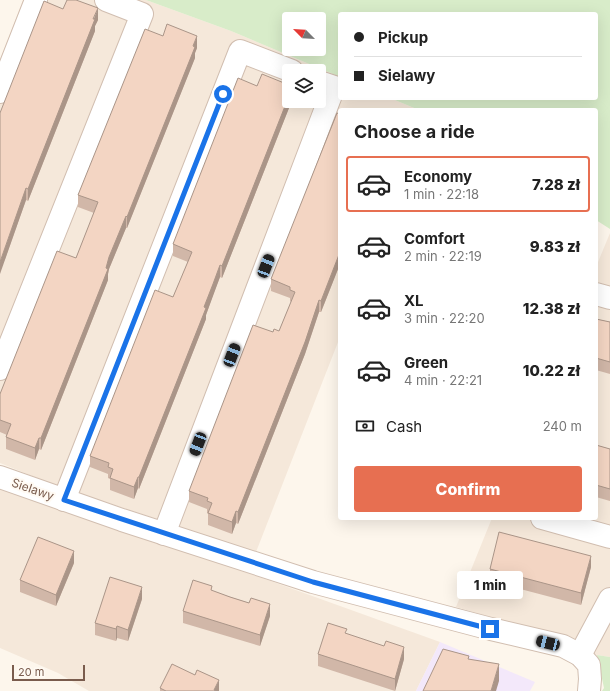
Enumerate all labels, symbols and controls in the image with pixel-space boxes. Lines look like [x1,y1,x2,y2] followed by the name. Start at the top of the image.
[282,12,326,56] north arrow
[282,12,326,108] map controls
[378,28,428,47] text: Pickup
[282,64,326,108] button: layers
[378,66,435,85] text: Sielawy
[214,85,232,103] route start
[354,121,475,142] text: Choose a ride
[356,166,392,202] icon: car
[404,167,472,186] text: Economy
[532,175,580,194] text: 7.28 zł
[404,186,479,202] text: 1 min · 22:18
[356,228,392,264] icon: car
[404,229,465,248] text: Comfort
[530,237,580,256] text: 9.83 zł
[404,248,482,264] text: 2 min · 22:19
[256,253,276,279] car
[356,290,392,326] icon: car
[404,291,424,310] text: XL
[523,299,580,318] text: 12.38 zł
[404,310,485,326] text: 3 min · 22:20
[222,342,242,368] car
[356,352,392,388] icon: car
[404,353,448,372] text: Green
[523,361,580,380] text: 10.22 zł
[404,372,482,388] text: 4 min · 22:21
[354,415,376,437] icon: cash
[386,417,422,436] text: Cash
[543,418,582,434] text: 240 m
[188,431,208,457] car
[354,466,582,512] button: Confirm
[10,475,56,503] street label: Sielawy
[457,571,523,599] callout: 1 min
[474,577,506,593] text: 1 min
[481,620,499,638] route end
[535,634,561,652] car
[12,663,85,682] scale bar
[18,665,44,679] text: 20 m

